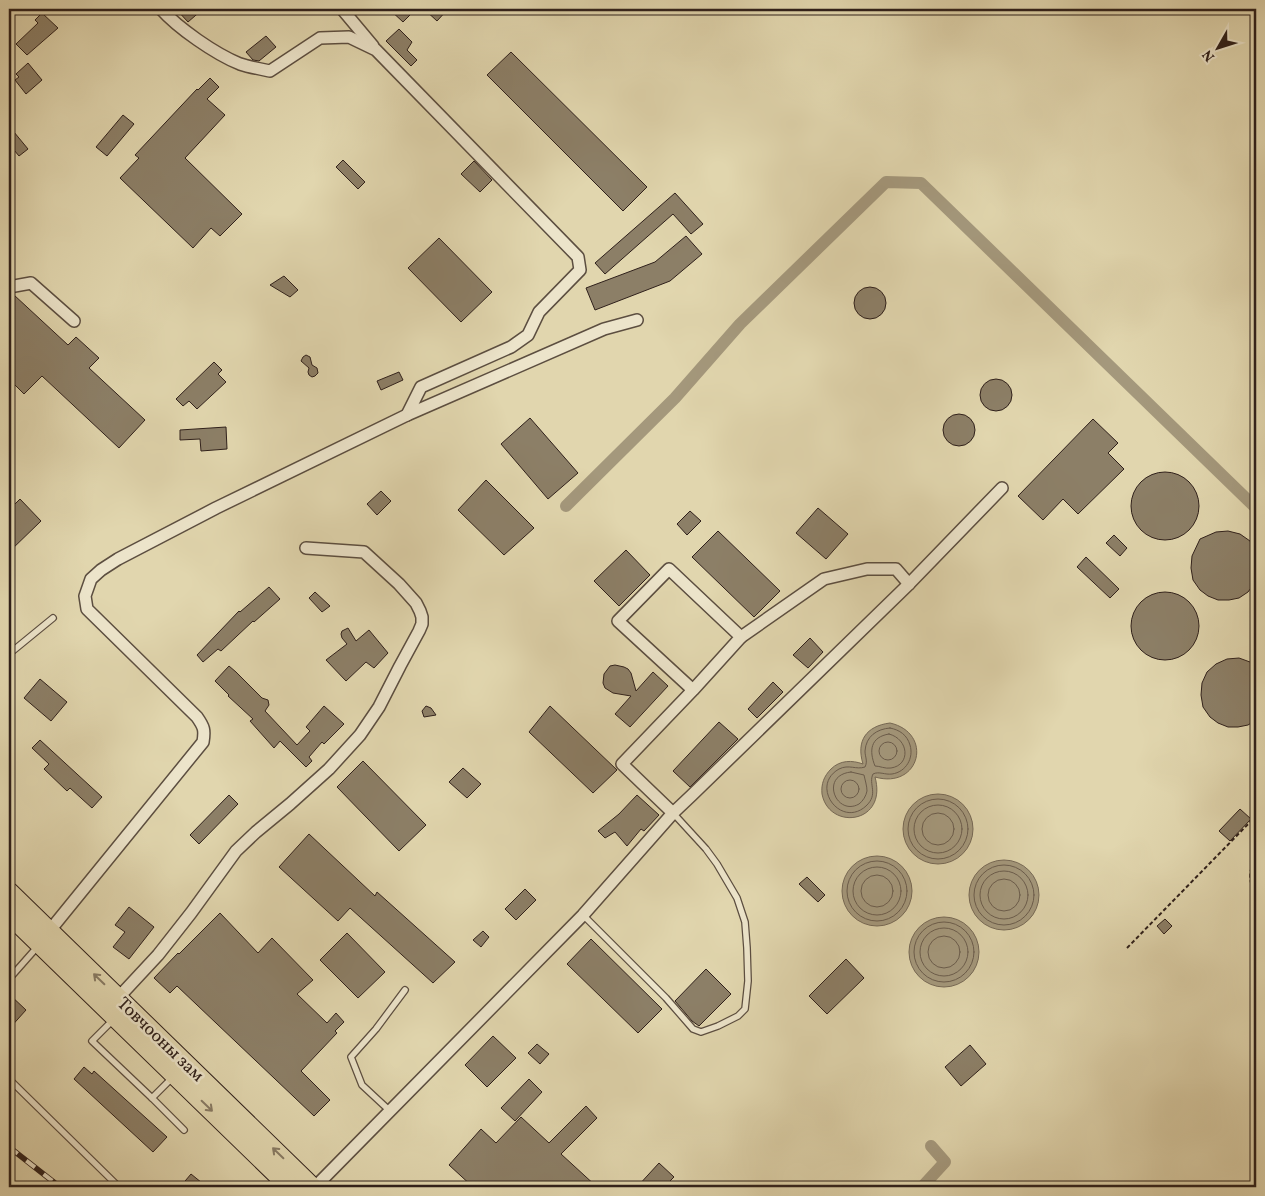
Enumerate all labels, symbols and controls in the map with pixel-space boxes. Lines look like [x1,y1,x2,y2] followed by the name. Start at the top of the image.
[1192,22,1242,72] north arrow
[1198,45,1220,65] text: N
[92,973,105,985] one-way arrow
[111,992,209,1088] street label: Товчооны зам
[201,1100,213,1113] one-way arrow
[271,1147,284,1159] one-way arrow

